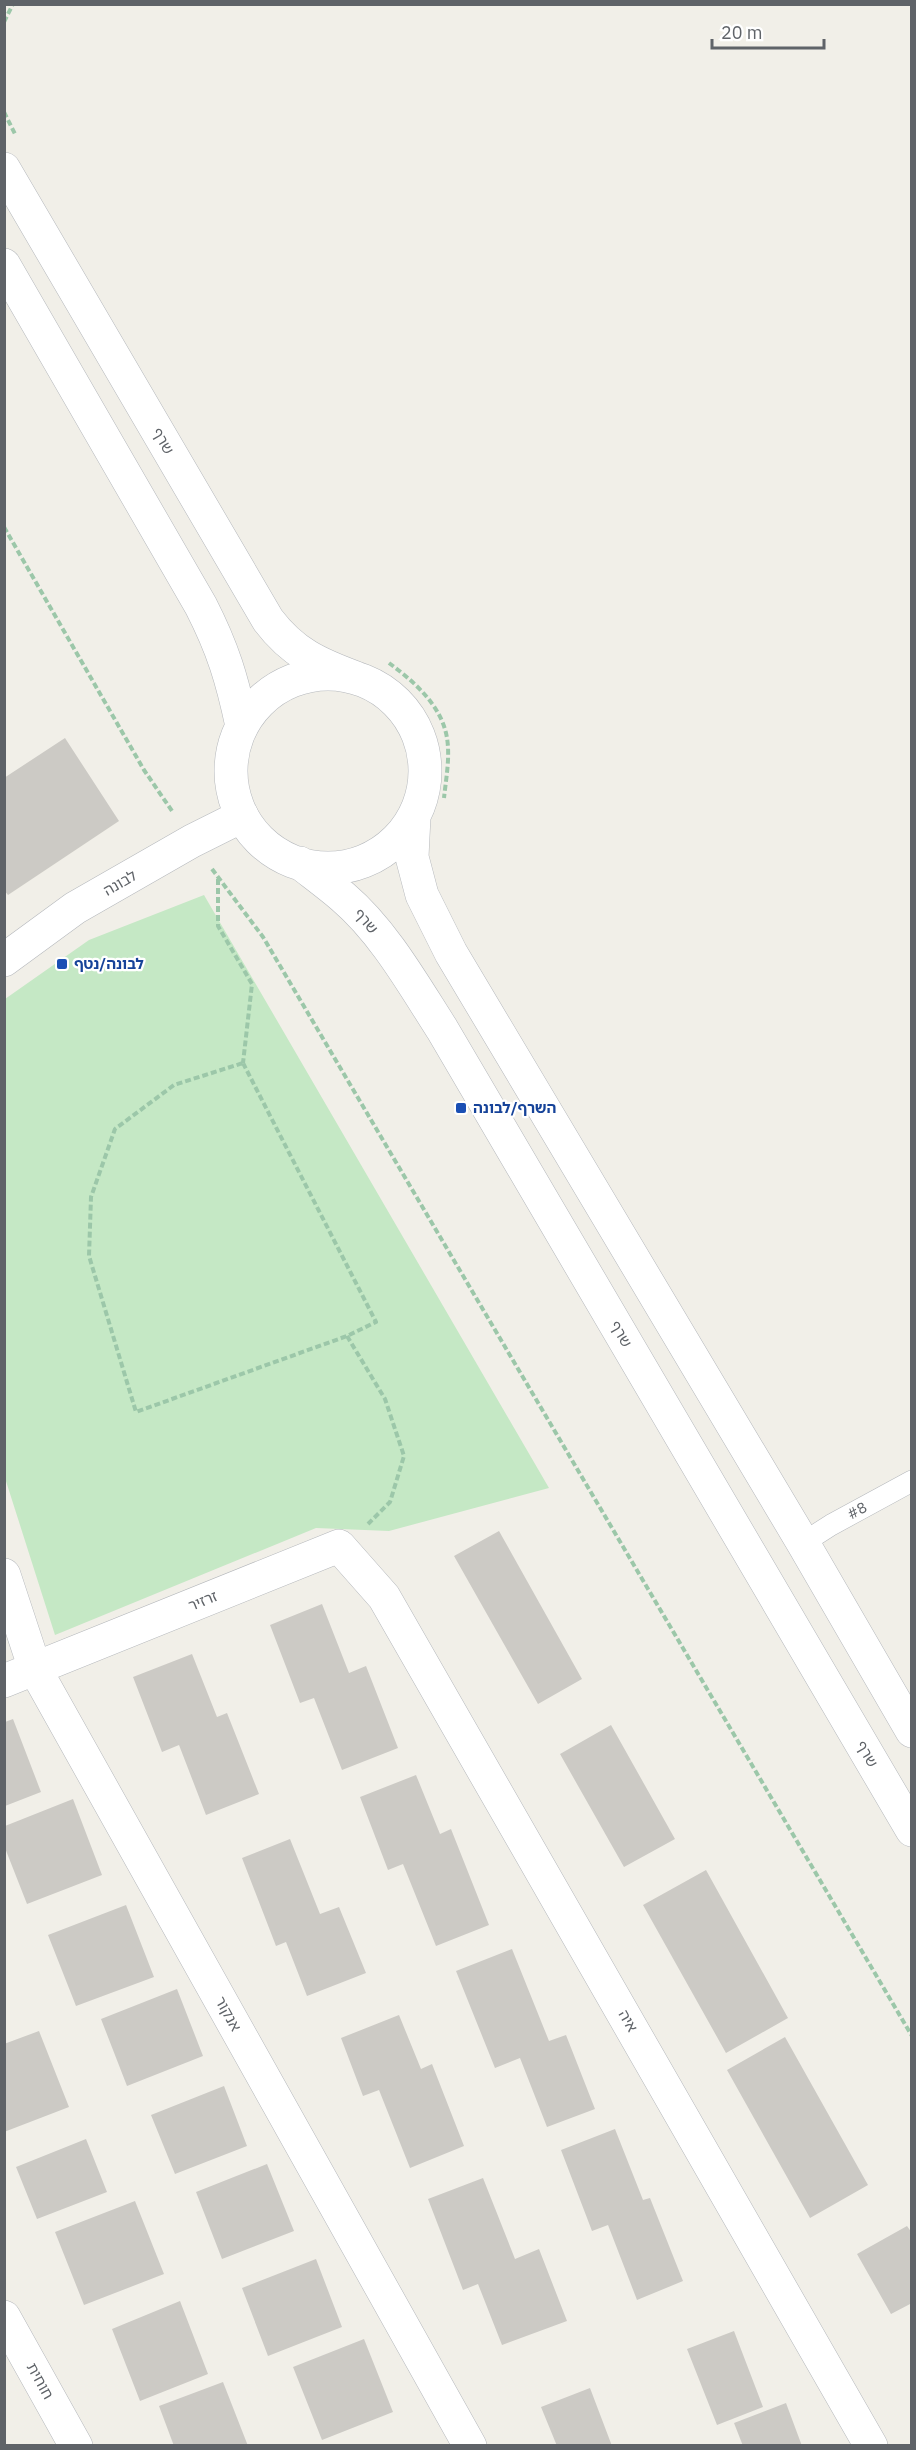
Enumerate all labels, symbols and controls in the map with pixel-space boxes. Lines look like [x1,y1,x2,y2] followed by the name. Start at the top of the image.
[712,12,824,50] scale bar
[721,21,763,44] text: 20 m
[148,424,179,457] street label: שרף
[100,865,140,900] street label: לבונה
[350,904,383,937] street label: שרף
[74,954,144,973] place label: לבונה/נטף
[55,957,69,971] marker: לבונה/נטף
[473,1098,557,1117] place label: השרף/לבונה
[454,1101,468,1115] marker: השרף/לבונה
[606,1317,637,1350] street label: שרף
[844,1497,870,1523] street label: #8
[185,1586,220,1615] street label: זרזיר
[852,1737,883,1770] street label: שרף
[211,1993,246,2034] street label: אנקור
[615,2006,642,2035] street label: איה
[23,2359,58,2402] street label: חוחית

